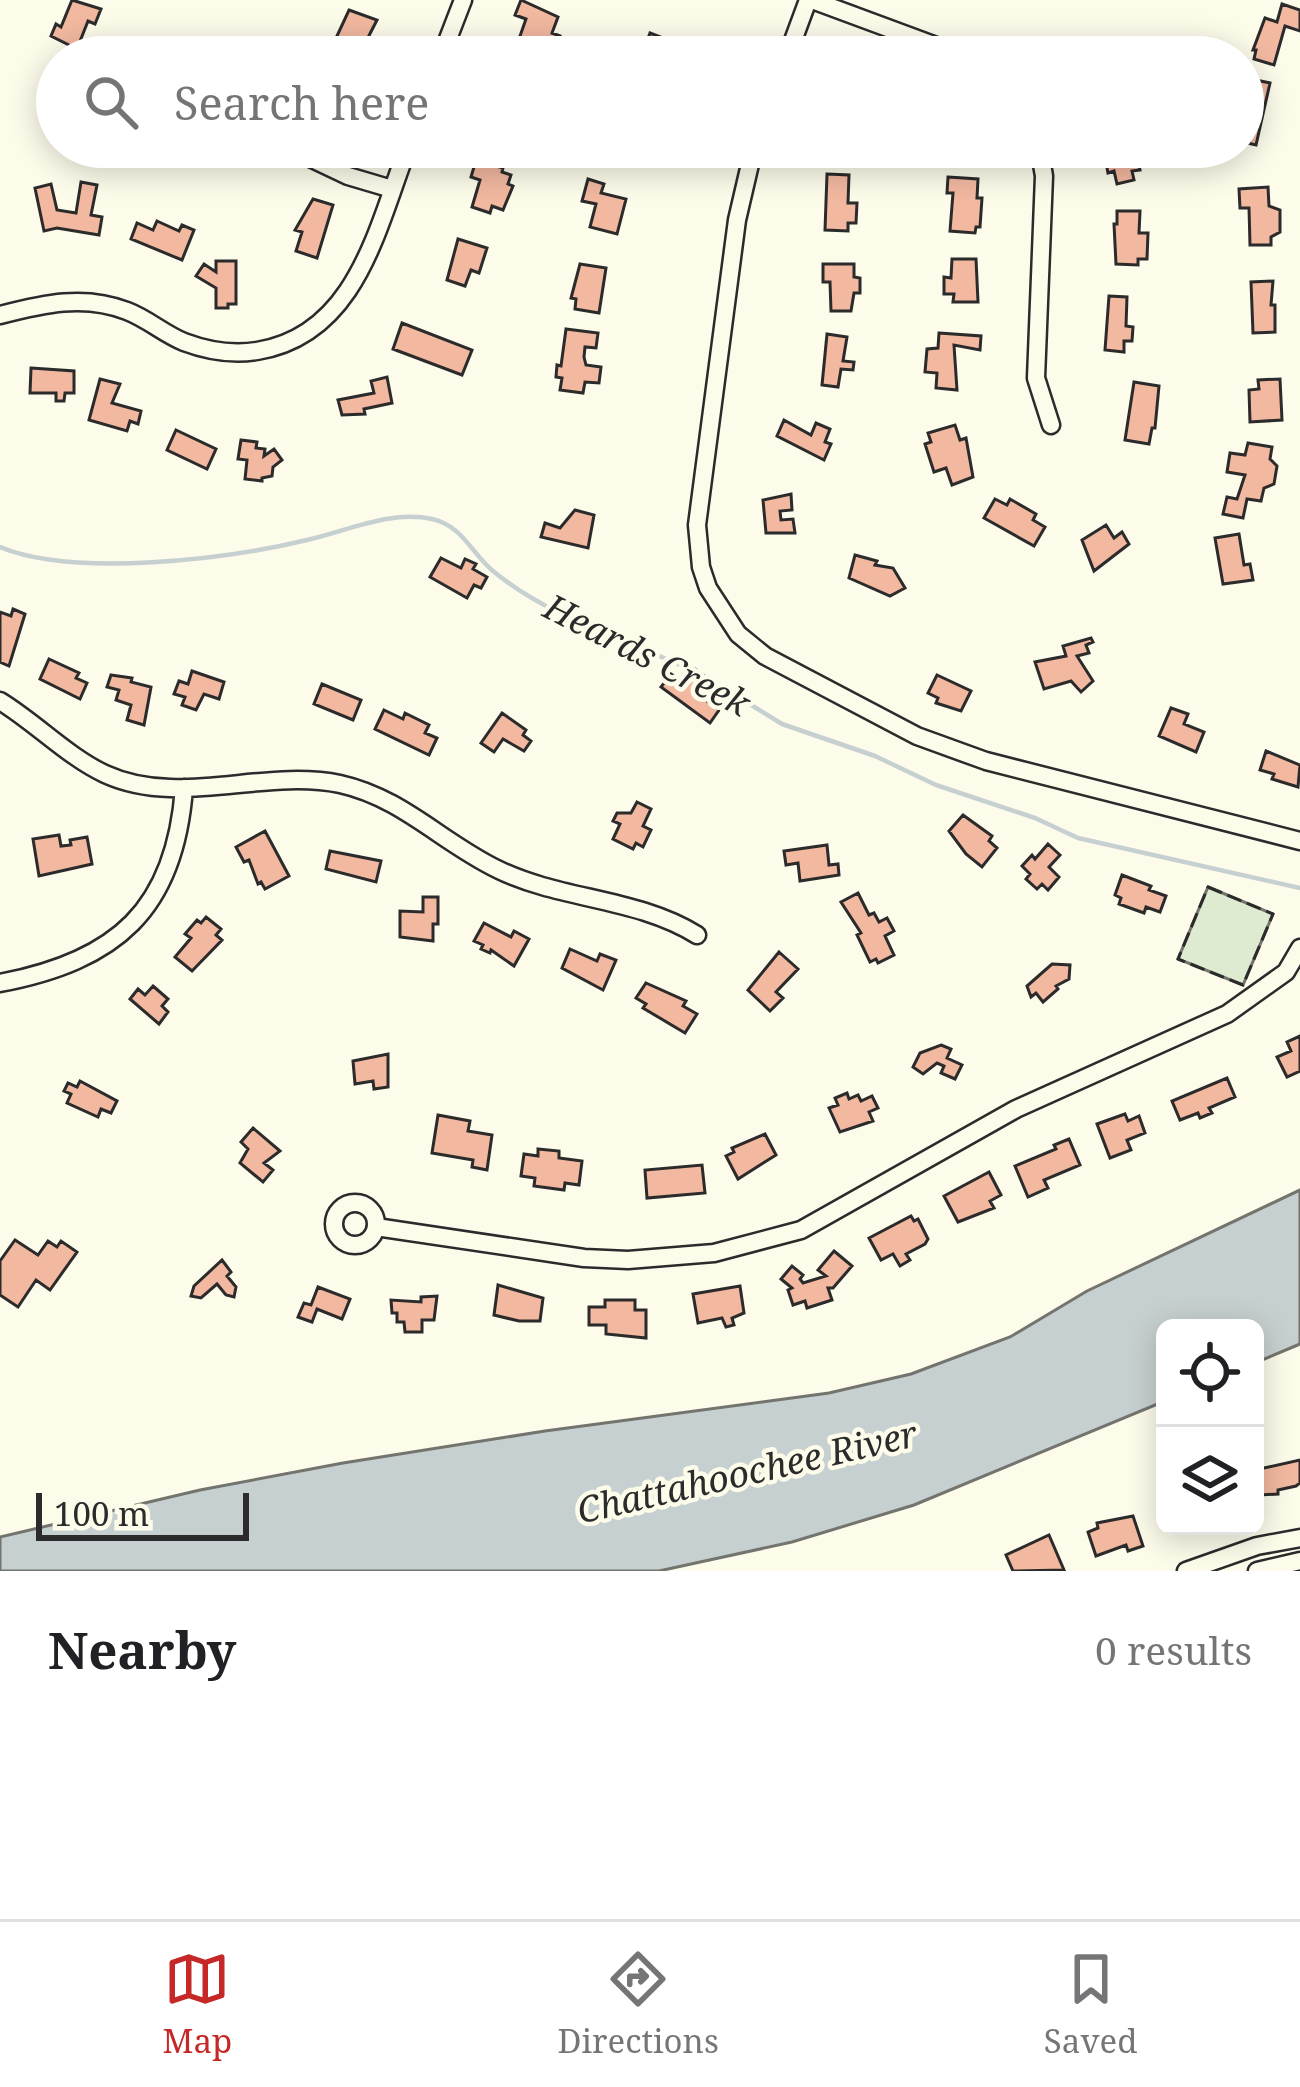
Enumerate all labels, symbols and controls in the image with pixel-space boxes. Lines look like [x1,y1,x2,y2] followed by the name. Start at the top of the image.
[36,36,1264,168] search box
[78,69,144,135] icon: search
[174,72,429,133] text: Search here
[535,581,760,728] water label: Heards Creek
[1156,1319,1264,1535] map controls
[1156,1319,1264,1427] button: locate
[572,1408,923,1535] water label: Chattahoochee River
[1156,1427,1264,1535] button: layers
[36,1487,249,1540] scale bar
[54,1491,149,1536] text: 100 m
[48,1614,236,1684] text: Nearby
[1095,1623,1252,1676] text: 0 results
[163,1946,232,2063] tab: Map
[557,1946,719,2063] tab: Directions
[1044,1946,1137,2063] tab: Saved

